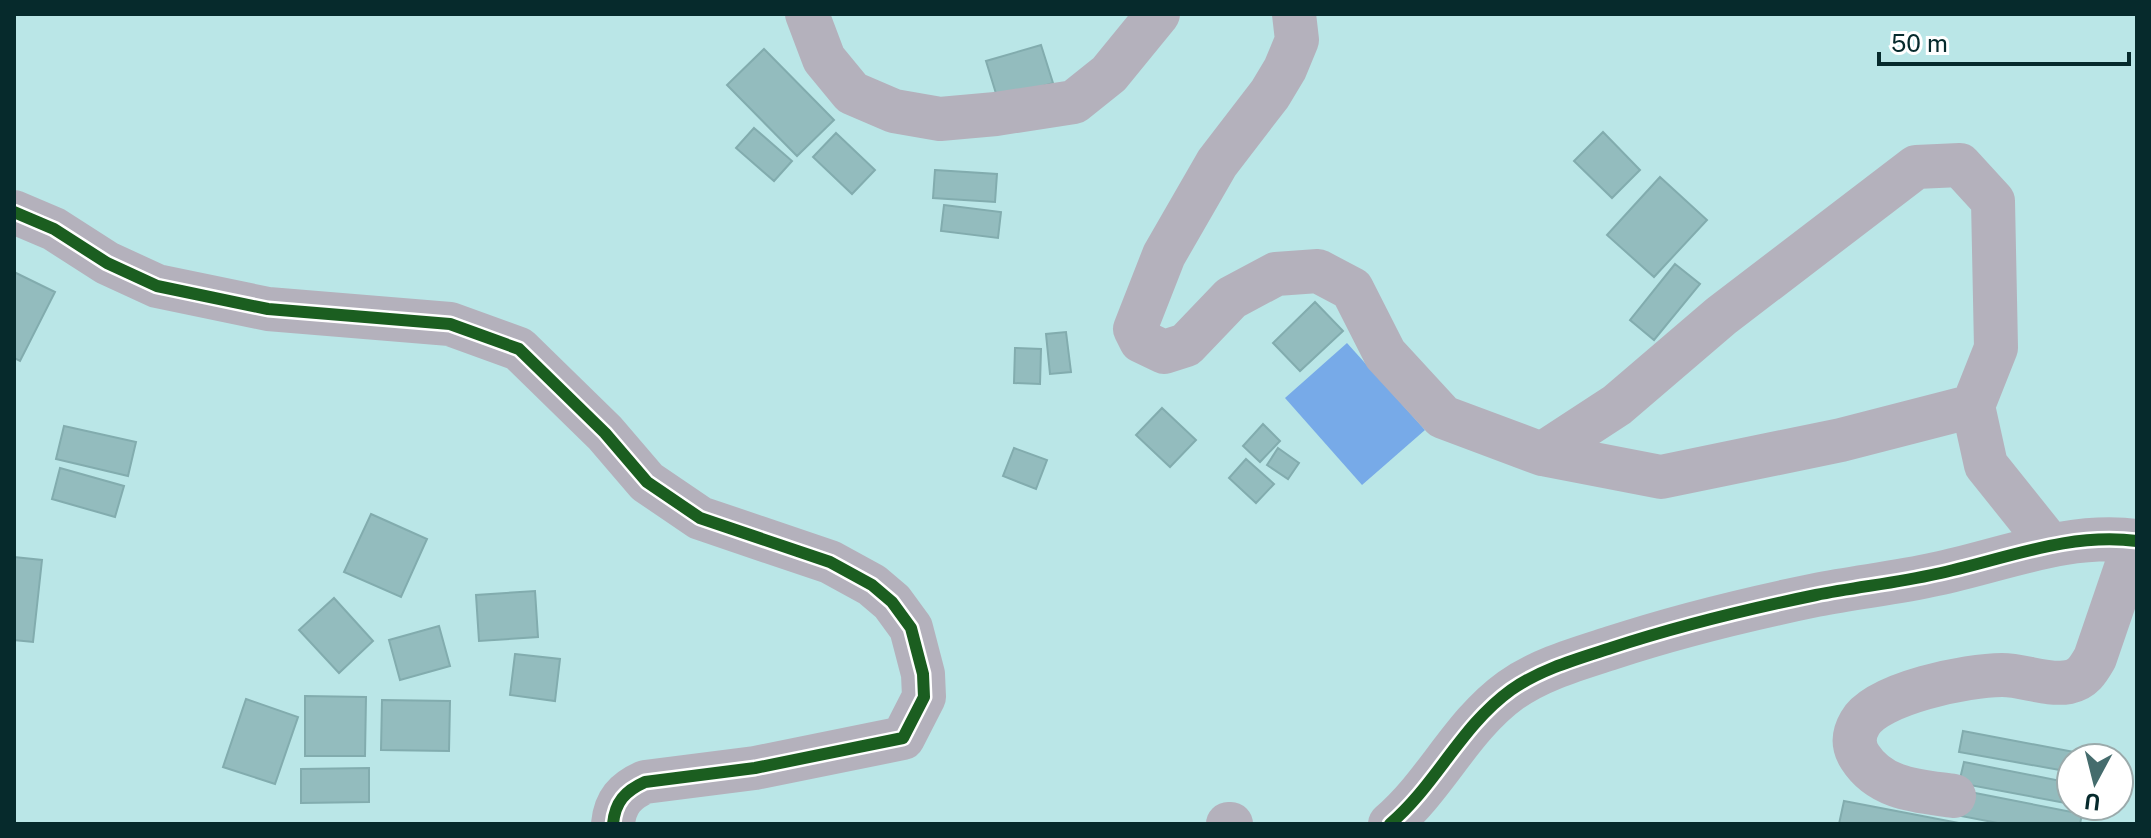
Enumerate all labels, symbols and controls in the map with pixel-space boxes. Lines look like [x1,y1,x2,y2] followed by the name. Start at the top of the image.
[1879,16,2129,66] scale bar
[1891,29,1948,57] text: 50 m
[2055,742,2135,822] north arrow
[2083,788,2102,816] text: U

